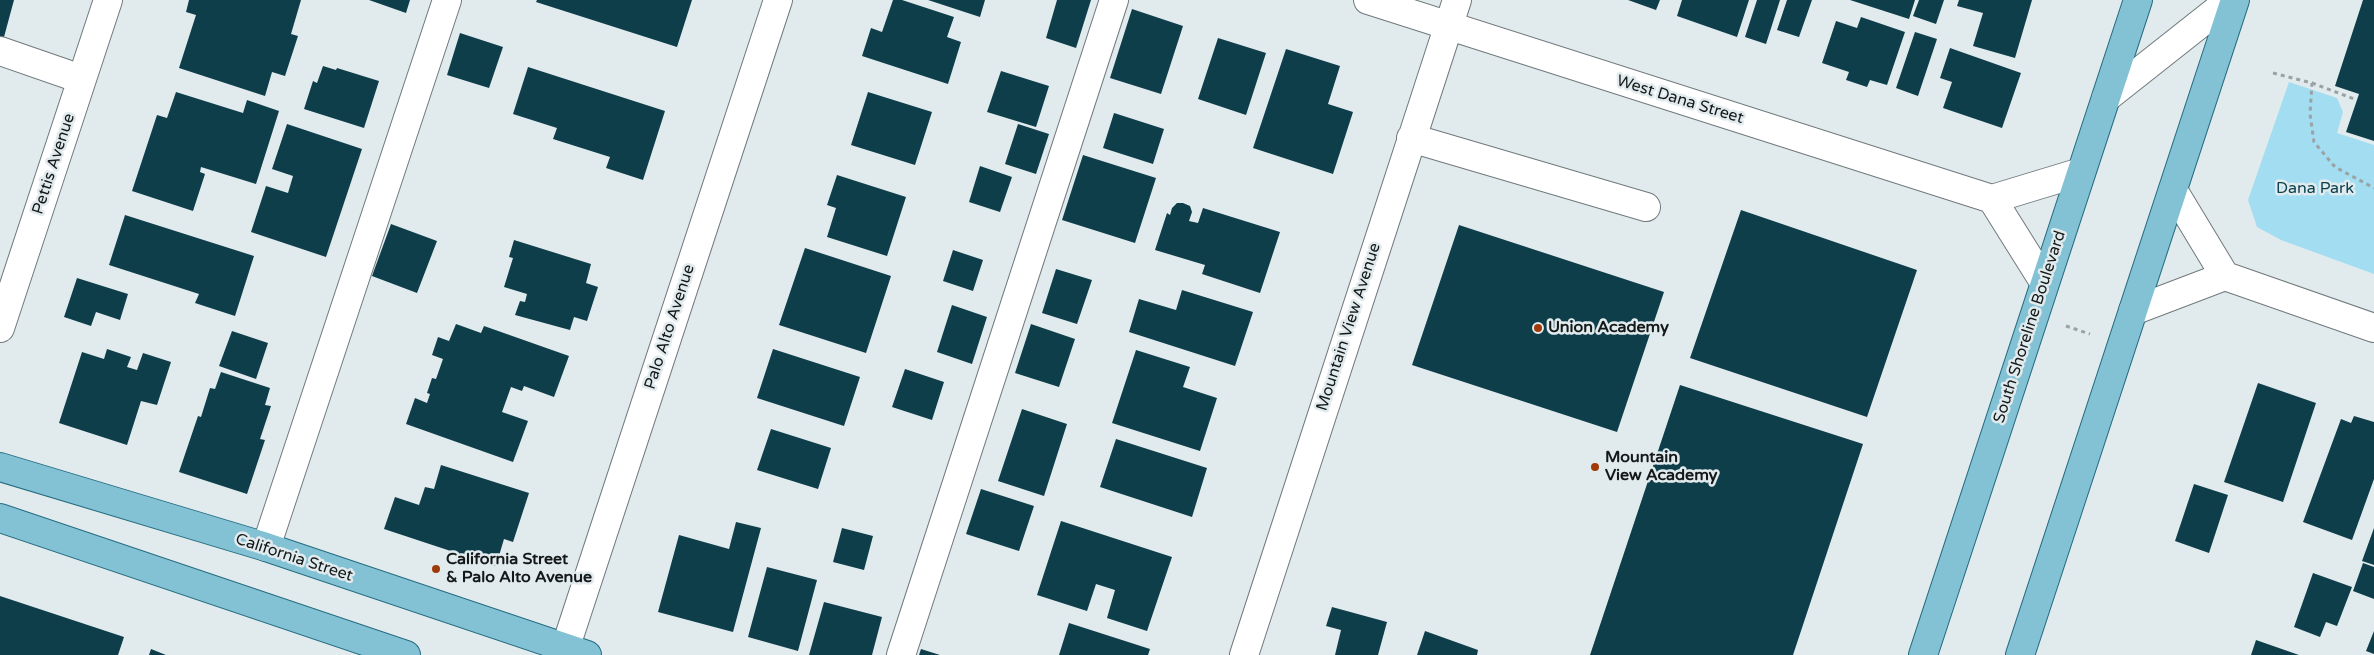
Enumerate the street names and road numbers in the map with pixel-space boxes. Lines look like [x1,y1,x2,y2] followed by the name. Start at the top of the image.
[1614,72,1746,128] street label: West Dana Street
[29,111,79,217] street label: Pettis Avenue
[1990,228,2070,426] street label: South Shoreline Boulevard
[1313,241,1385,413] street label: Mountain View Avenue
[641,262,699,392] street label: Palo Alto Avenue
[233,530,355,586] street label: California Street

